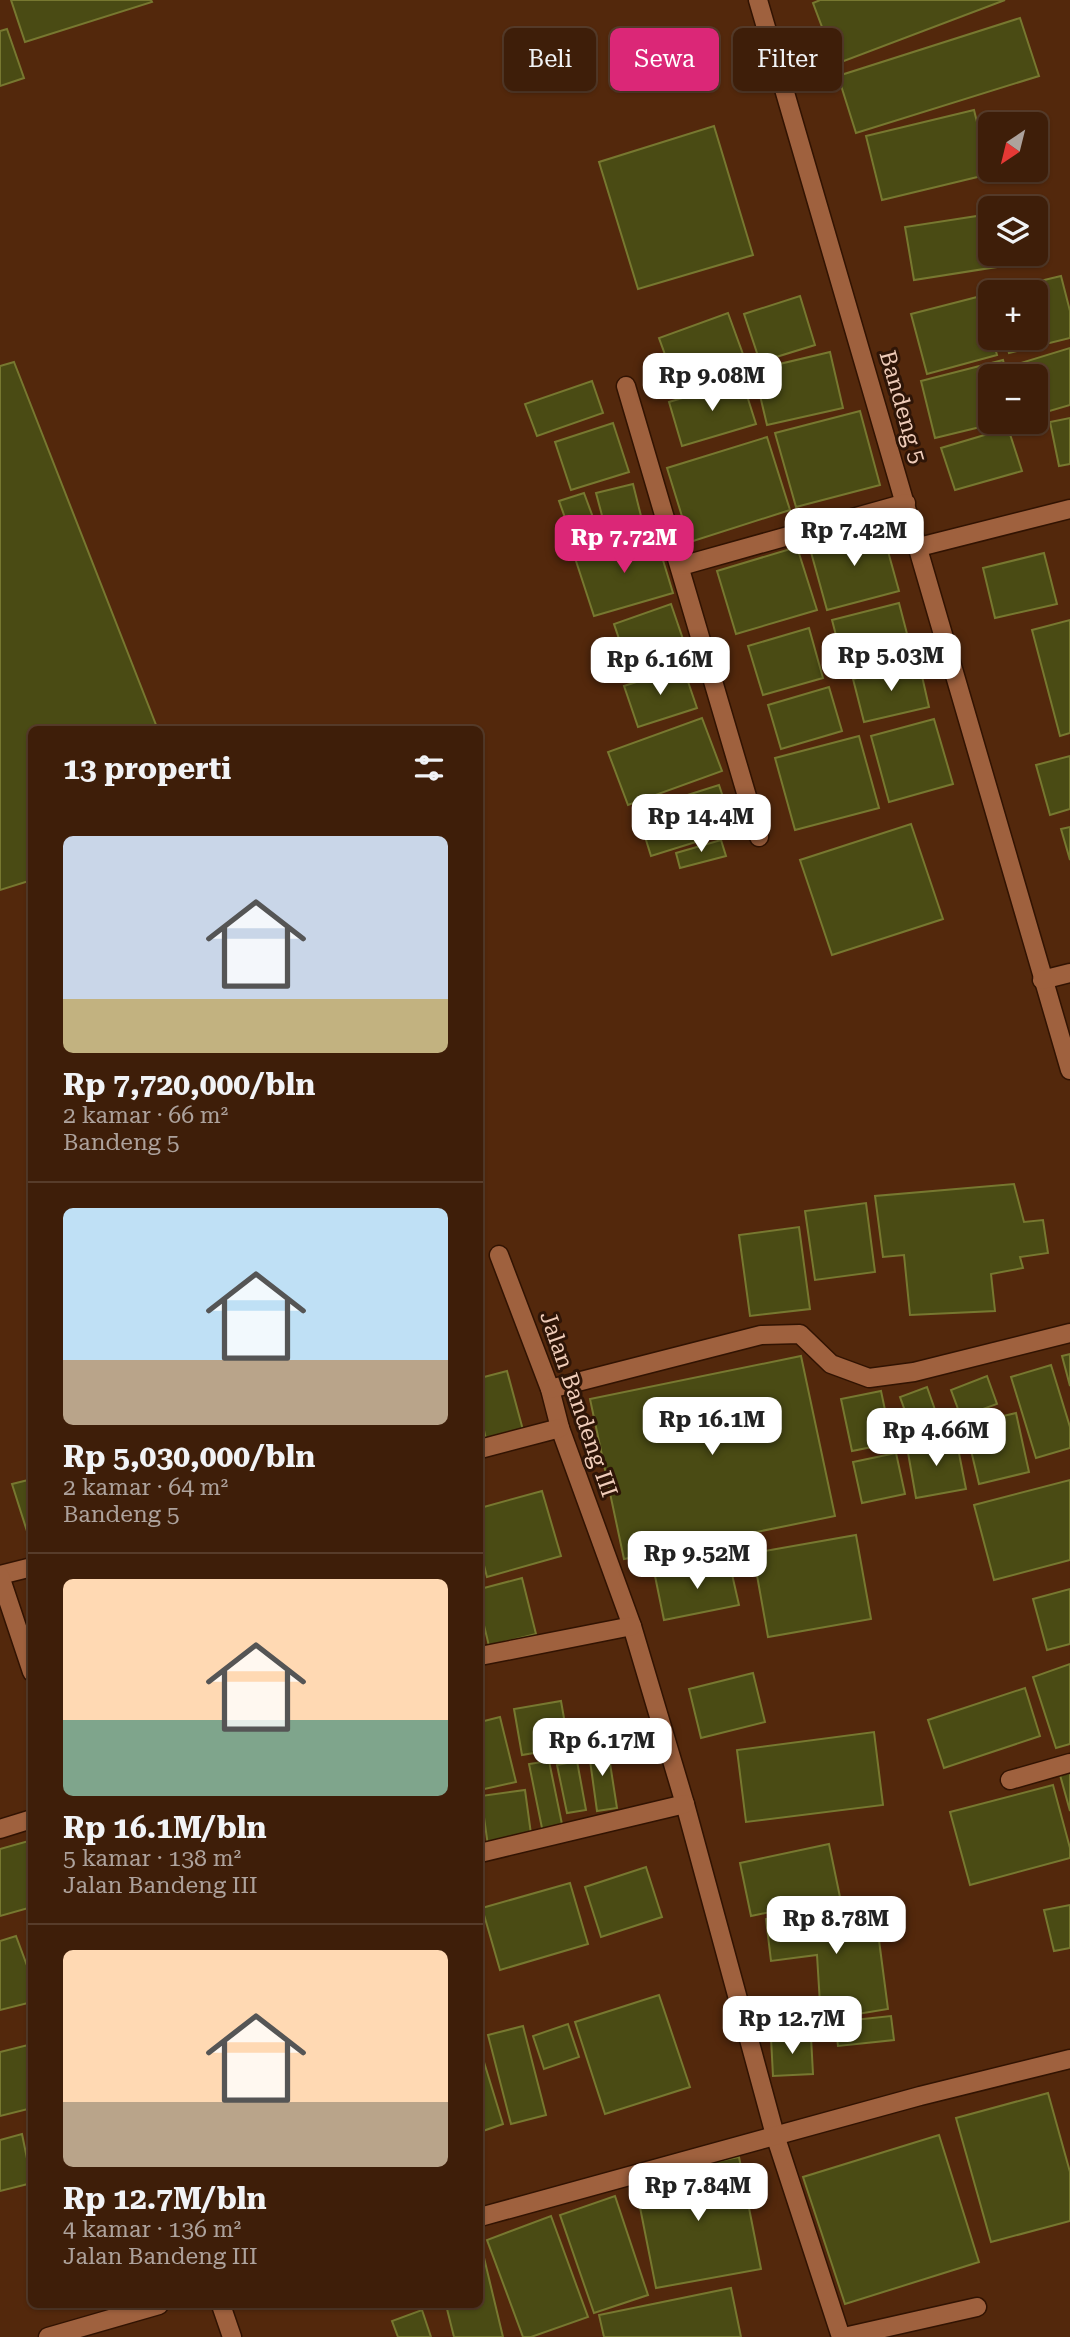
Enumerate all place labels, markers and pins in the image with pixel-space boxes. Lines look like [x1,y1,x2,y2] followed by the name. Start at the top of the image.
[640,354,784,413] pin: Rp 9.08M
[782,508,926,568] pin: Rp 7.42M
[552,516,696,575] pin: Rp 7.72M
[819,634,963,693] pin: Rp 5.03M
[588,638,732,697] pin: Rp 6.16M
[629,794,773,854] pin: Rp 14.4M
[640,1398,784,1457] pin: Rp 16.1M
[864,1408,1008,1468] pin: Rp 4.66M
[625,1532,769,1591] pin: Rp 9.52M
[530,1718,674,1778] pin: Rp 6.17M
[764,1896,908,1956] pin: Rp 8.78M
[720,1996,864,2056] pin: Rp 12.7M
[626,2164,770,2223] pin: Rp 7.84M

